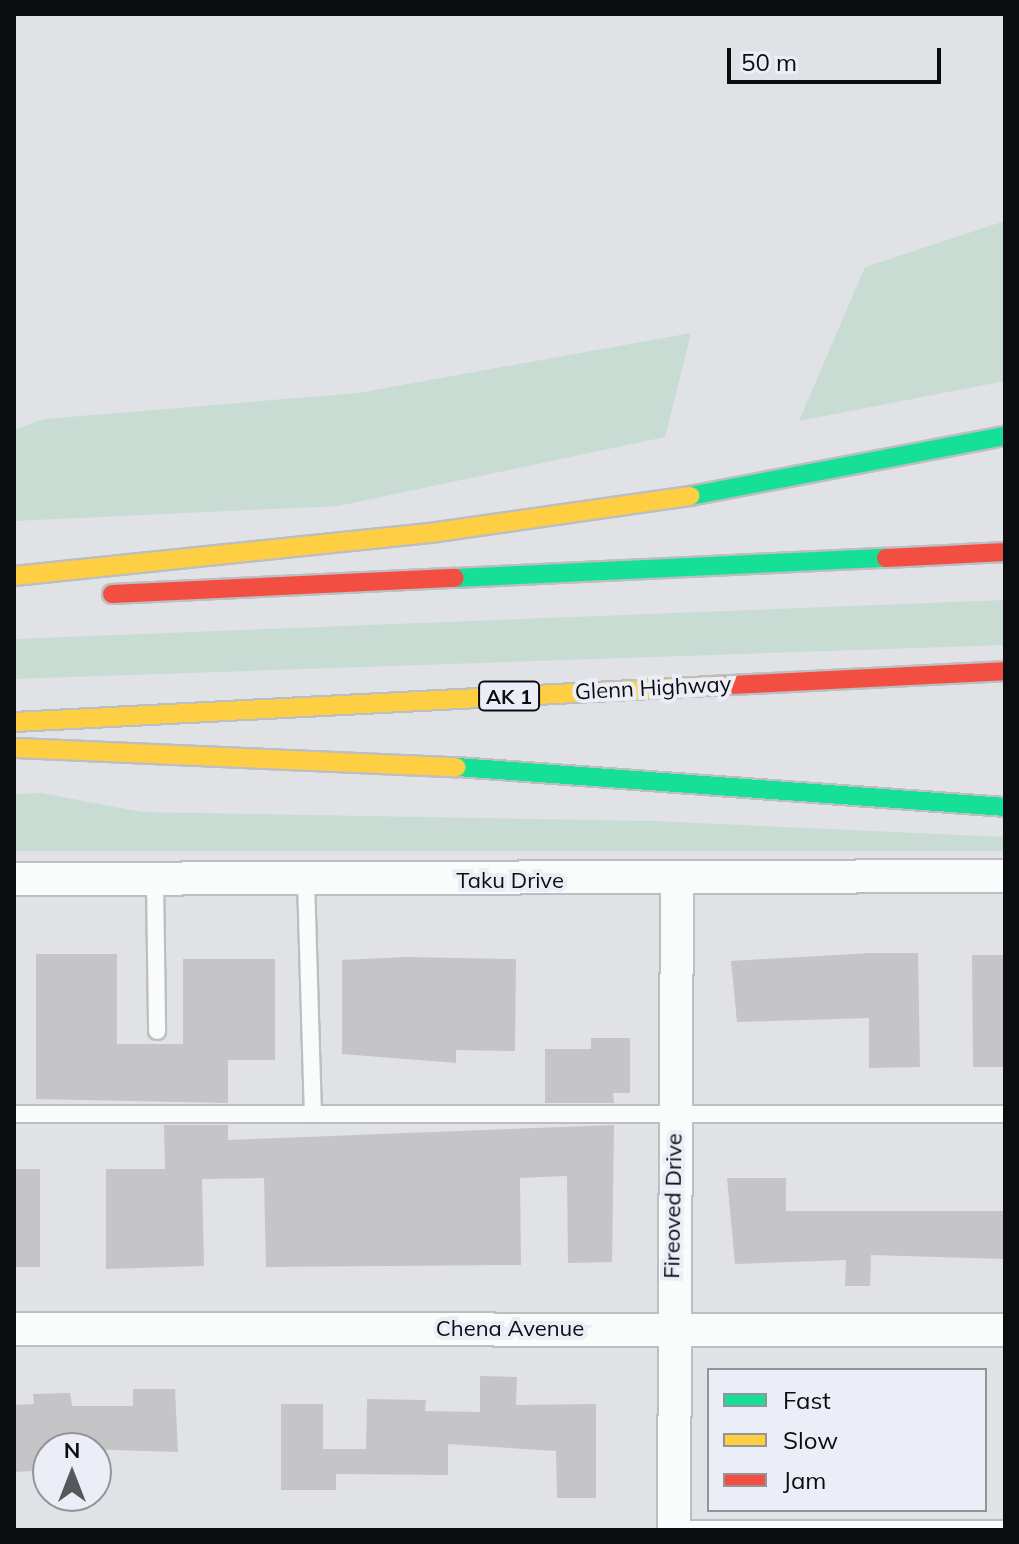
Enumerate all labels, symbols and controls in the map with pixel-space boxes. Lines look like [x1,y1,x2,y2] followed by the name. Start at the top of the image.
[731,32,945,82] scale bar
[741,47,797,77] text: 50 m
[574,671,732,705] street label: Glenn Highway
[477,680,541,712] road number: AK 1
[456,868,564,894] street label: Taku Drive
[659,1133,687,1279] street label: Fireoved Drive
[436,1316,584,1342] street label: Chena Avenue
[707,1368,987,1512] legend
[783,1385,831,1415] text: Fast
[783,1425,838,1455] text: Slow
[32,1432,112,1512] north arrow
[64,1436,80,1464] text: N
[783,1465,826,1495] text: Jam

